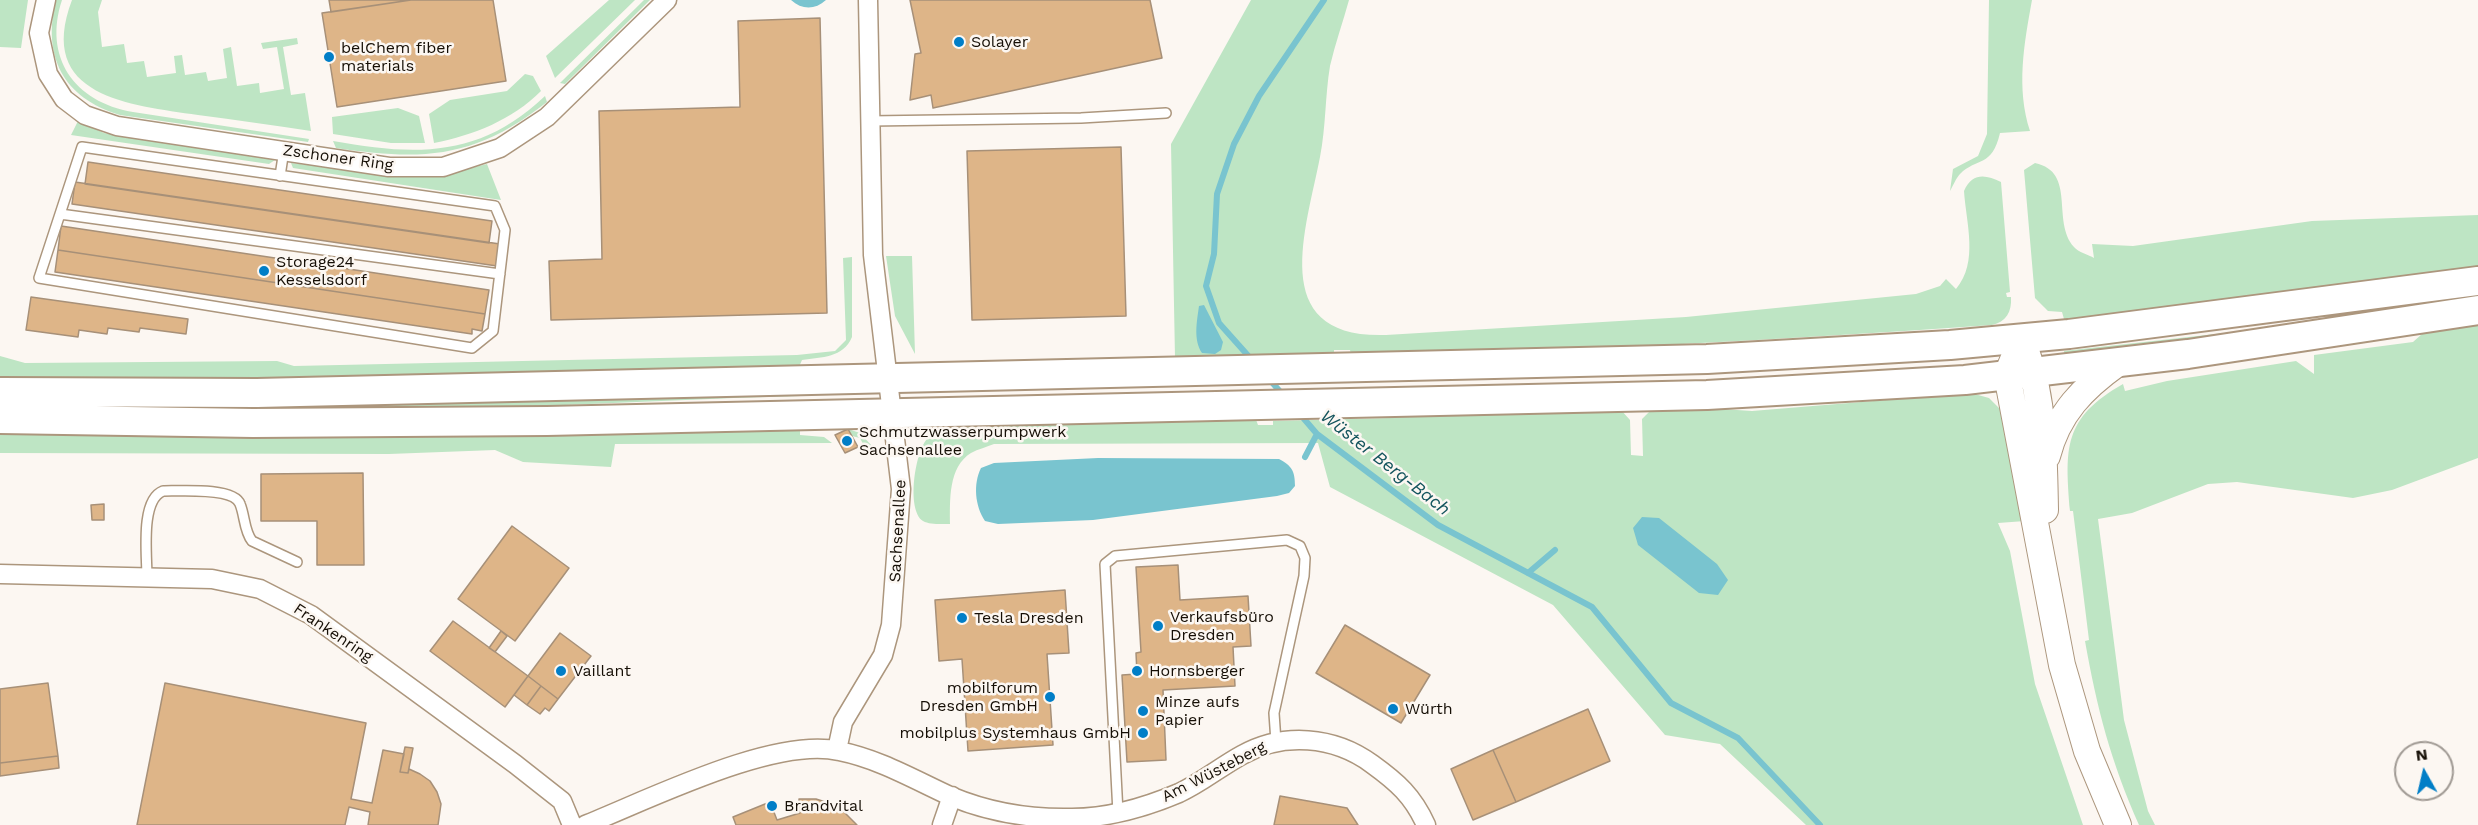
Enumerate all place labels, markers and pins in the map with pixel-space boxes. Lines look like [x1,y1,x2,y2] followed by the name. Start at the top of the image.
[971,32,1028,52] place label: Solayer
[952,35,966,49] marker: Solayer
[341,38,452,76] place label: belChem fiber materials
[322,50,336,64] marker: belChem fiber materials
[276,252,367,290] place label: Storage24 Kesselsdorf
[257,264,271,278] marker: Storage24 Kesselsdorf
[859,422,1066,460] place label: Schmutzwasserpumpwerk Sachsenallee
[840,434,854,448] marker: Schmutzwasserpumpwerk Sachsenallee
[1170,607,1274,645] place label: Verkaufsbüro Dresden
[974,608,1084,628] place label: Tesla Dresden
[955,611,969,625] marker: Tesla Dresden
[1151,619,1165,633] marker: Verkaufsbüro Dresden
[573,661,631,681] place label: Vaillant
[1149,661,1245,681] place label: Hornsberger
[554,664,568,678] marker: Vaillant
[1130,664,1144,678] marker: Hornsberger
[920,678,1038,716] place label: mobilforum Dresden GmbH
[1043,690,1057,704] marker: mobilforum Dresden GmbH
[1155,692,1240,730] place label: Minze aufs Papier
[1405,699,1453,719] place label: Würth
[1386,702,1400,716] marker: Würth
[1136,704,1150,718] marker: Minze aufs Papier
[900,723,1131,743] place label: mobilplus Systemhaus GmbH
[1136,726,1150,740] marker: mobilplus Systemhaus GmbH
[784,796,863,816] place label: Brandvital
[765,799,779,813] marker: Brandvital

